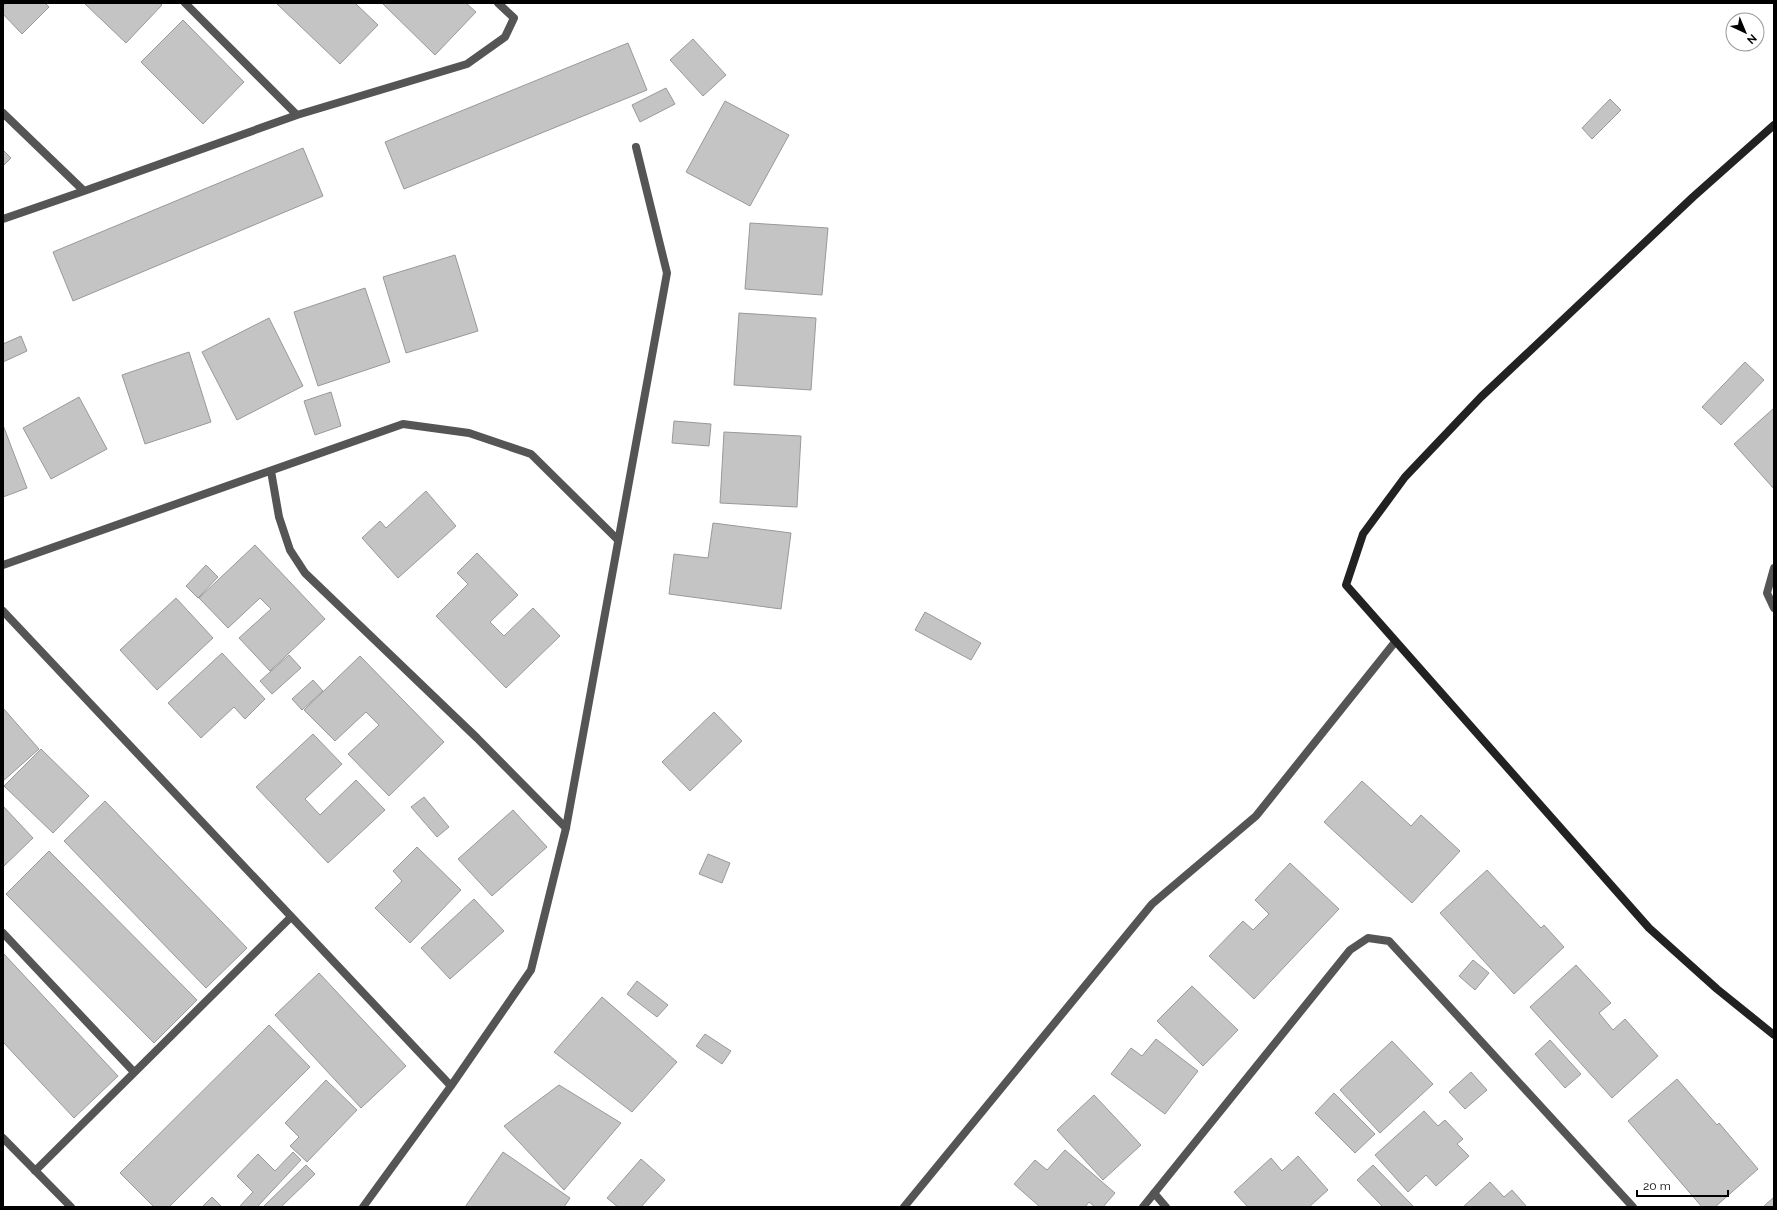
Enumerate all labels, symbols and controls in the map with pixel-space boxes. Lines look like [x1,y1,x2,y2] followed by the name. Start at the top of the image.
[1725,12,1765,52] north arrow
[1744,31,1759,46] text: N
[1637,1172,1728,1198] scale bar
[1643,1179,1671,1193] text: 20 m

